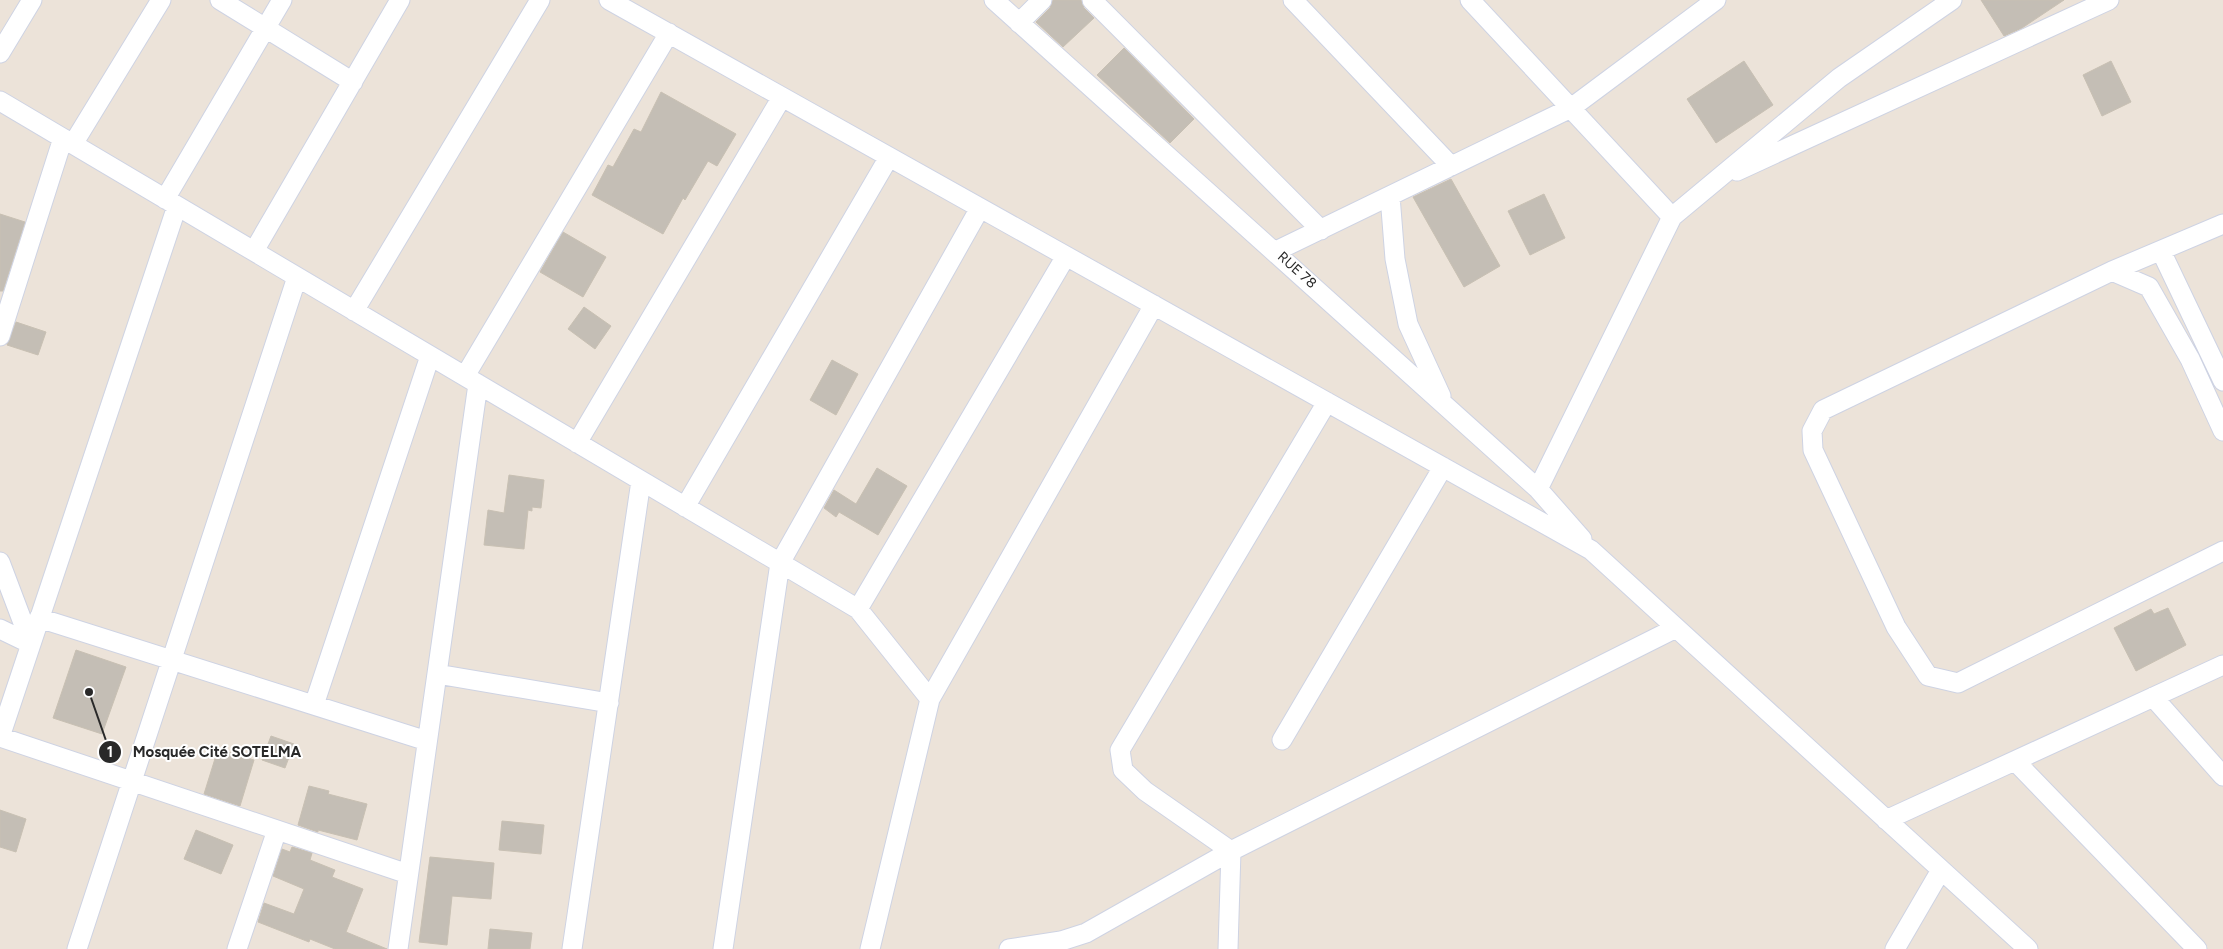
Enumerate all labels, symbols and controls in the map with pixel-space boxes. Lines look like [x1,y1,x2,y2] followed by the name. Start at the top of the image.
[1274,248,1320,292] street label: RUE 78
[97,737,311,767] callout: Mosquée Cité SOTELMA
[107,743,113,761] text: 1
[133,743,302,761] text: Mosquée Cité SOTELMA

